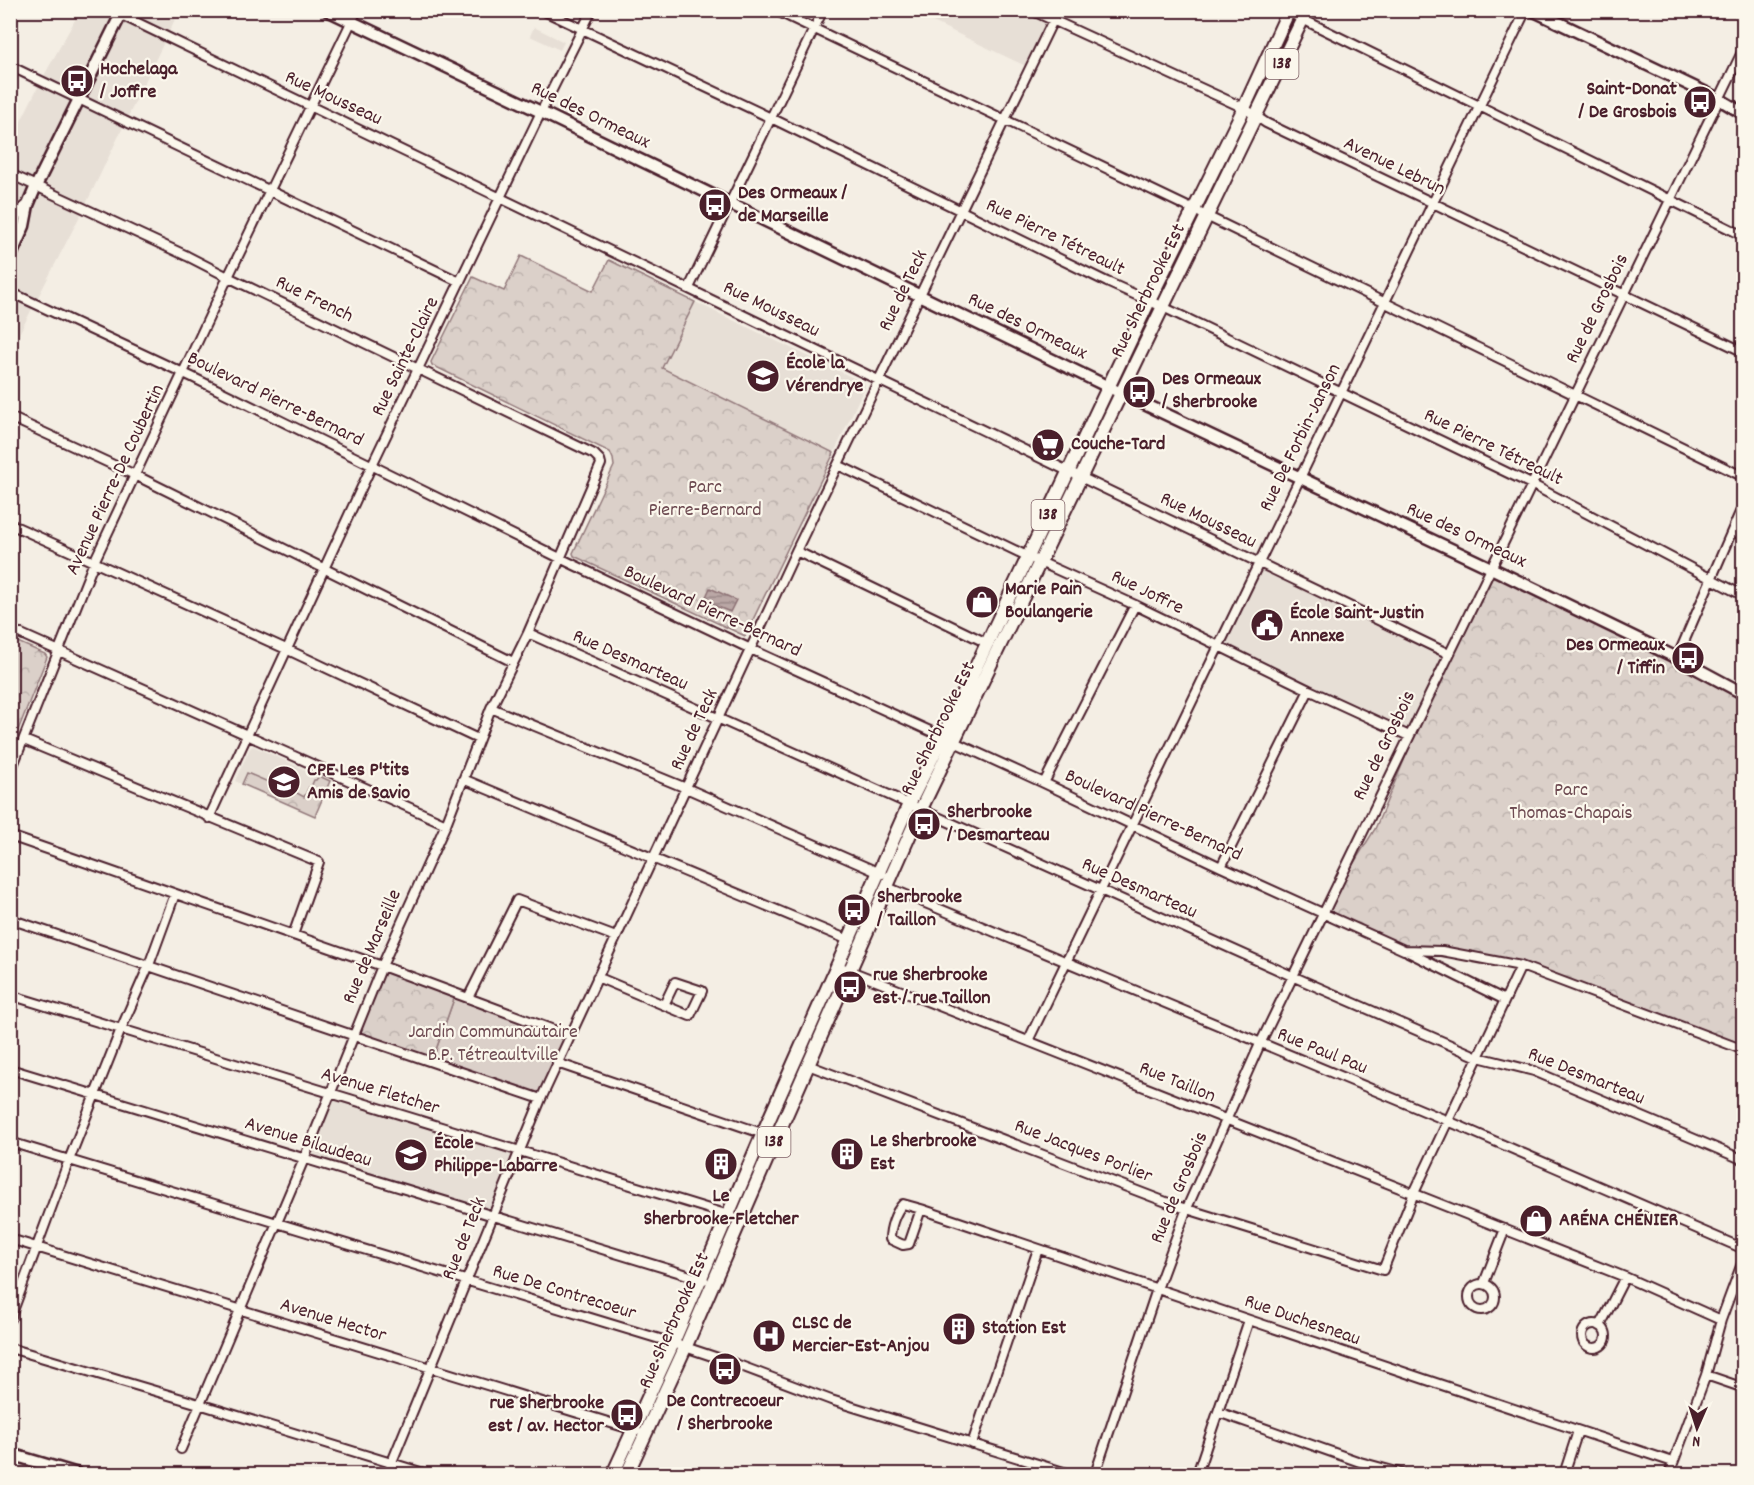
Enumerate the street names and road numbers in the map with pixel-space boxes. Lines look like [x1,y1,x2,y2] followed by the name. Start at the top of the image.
[1266,49,1298,79] road number: 138
[280,64,386,134] street label: Rue Mousseau
[526,75,655,157] street label: Rue des Ormeaux
[1338,130,1450,204] street label: Avenue Lebrun
[981,192,1129,284] street label: Rue Pierre Tétreault
[1104,219,1194,363] street label: Rue Sherbrooke Est
[872,246,936,336] street label: Rue de Teck
[1559,249,1637,369] street label: Rue de Grosbois
[270,269,358,331] street label: Rue French
[718,274,824,346] street label: Rue Mousseau
[963,286,1092,368] street label: Rue des Ormeaux
[365,292,447,421] street label: Rue Sainte-Claire
[182,345,368,455] street label: Boulevard Pierre-Bernard
[1253,359,1349,517] street label: Rue De Forbin-Janson
[59,380,173,580] street label: Avenue Pierre-De Coubertin
[1419,402,1567,494] street label: Rue Pierre Tétreault
[1155,485,1261,557] street label: Rue Mousseau
[1401,496,1531,576] street label: Rue des Ormeaux
[1032,500,1064,530] road number: 138
[619,559,805,665] street label: Boulevard Pierre-Bernard
[1106,563,1188,623] street label: Rue Joffre
[568,623,692,699] street label: Rue Desmarteau
[894,657,984,801] street label: Rue Sherbrooke Est
[664,684,726,776] street label: Rue de Teck
[1346,686,1424,806] street label: Rue de Grosbois
[1060,763,1246,869] street label: Boulevard Pierre-Bernard
[1077,851,1201,927] street label: Rue Desmarteau
[336,885,410,1009] street label: Rue de Marseille
[1273,1021,1371,1083] street label: Rue Paul Pau
[1523,1041,1649,1113] street label: Rue Desmarteau
[1134,1055,1220,1111] street label: Rue Taillon
[317,1061,443,1123] street label: Avenue Fletcher
[241,1110,375,1176] street label: Avenue Bilaudeau
[1010,1113,1157,1191] street label: Rue Jacques Porlier
[758,1127,790,1157] road number: 138
[1144,1128,1216,1248] street label: Rue de Grosbois
[436,1193,494,1285] street label: Rue de Teck
[632,1248,718,1394] street label: Rue Sherbrooke Est
[489,1258,640,1328] street label: Rue De Contrecoeur
[1240,1288,1364,1354] street label: Rue Duchesneau
[276,1292,390,1351] street label: Avenue Hector

